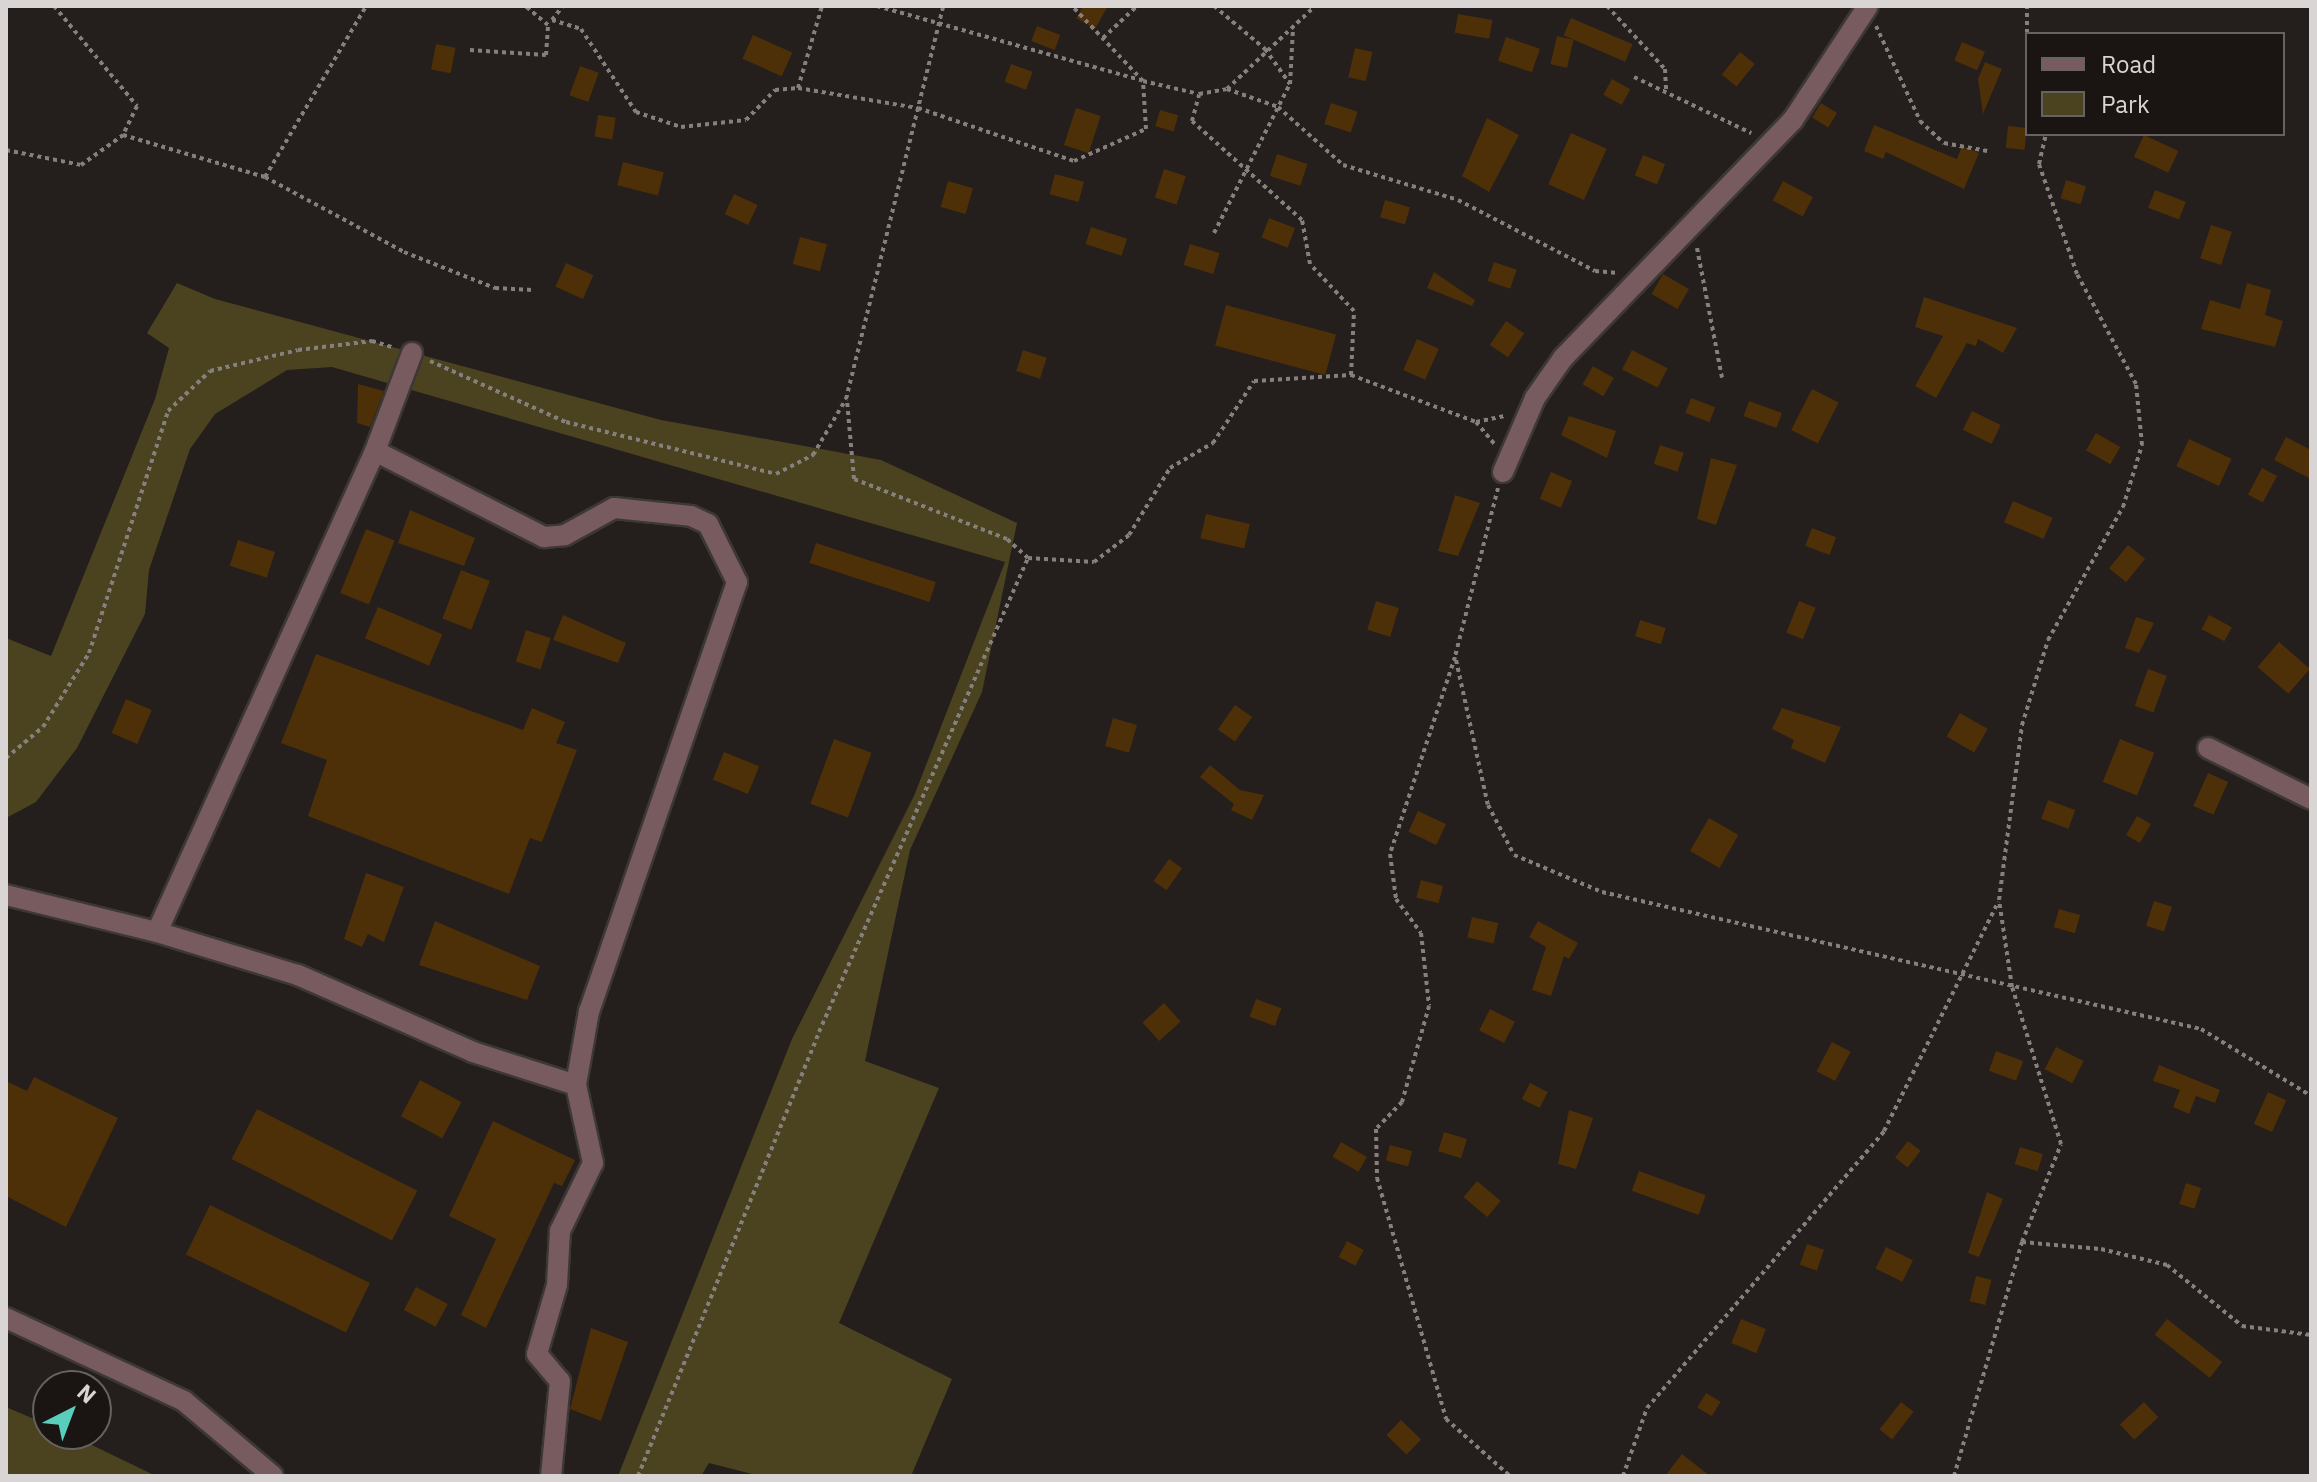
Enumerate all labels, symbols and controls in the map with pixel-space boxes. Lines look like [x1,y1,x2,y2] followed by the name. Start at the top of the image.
[2025,32,2285,136] legend
[2101,48,2156,80] text: Road
[2101,88,2150,120] text: Park
[32,1370,112,1450] north arrow
[71,1377,103,1409] text: N

